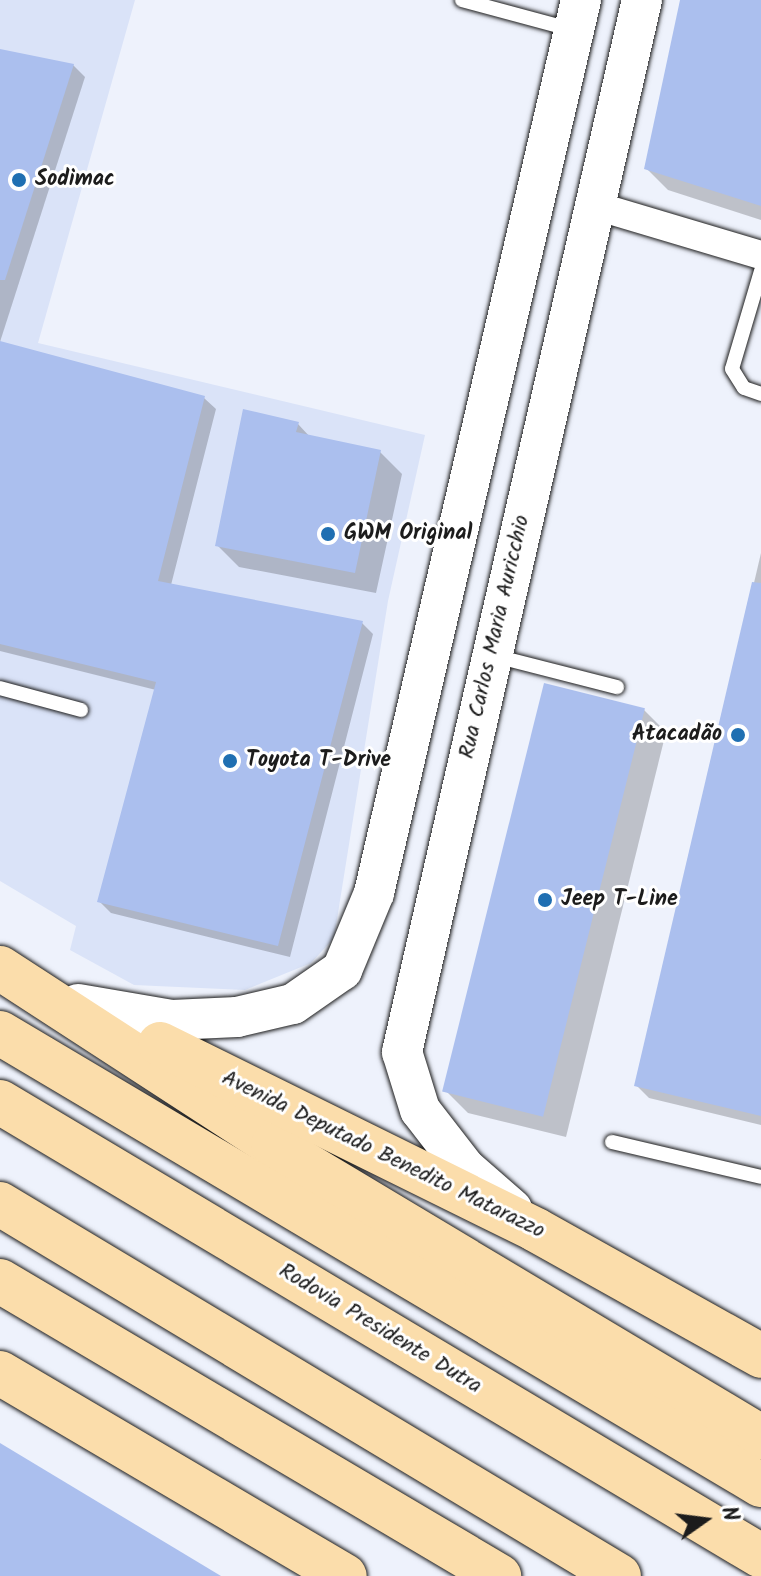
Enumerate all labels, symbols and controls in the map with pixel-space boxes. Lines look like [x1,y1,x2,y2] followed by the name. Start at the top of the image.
[35,167,115,193] place label: Sodimac
[10,171,28,189] marker: Sodimac
[454,513,536,761] street label: Rua Carlos Maria Auricchio
[344,521,472,547] place label: GWM Original
[319,525,337,543] marker: GWM Original
[632,722,722,748] place label: Atacadão
[729,726,747,744] marker: Atacadão
[246,748,391,774] place label: Toyota T-Drive
[221,752,239,770] marker: Toyota T-Drive
[561,887,678,913] place label: Jeep T-Line
[536,891,554,909] marker: Jeep T-Line
[217,1065,549,1245] street label: Avenida Deputado Benedito Matarazzo
[274,1258,486,1400] street label: Rodovia Presidente Dutra
[665,1480,745,1560] north arrow
[710,1503,747,1525] text: N

